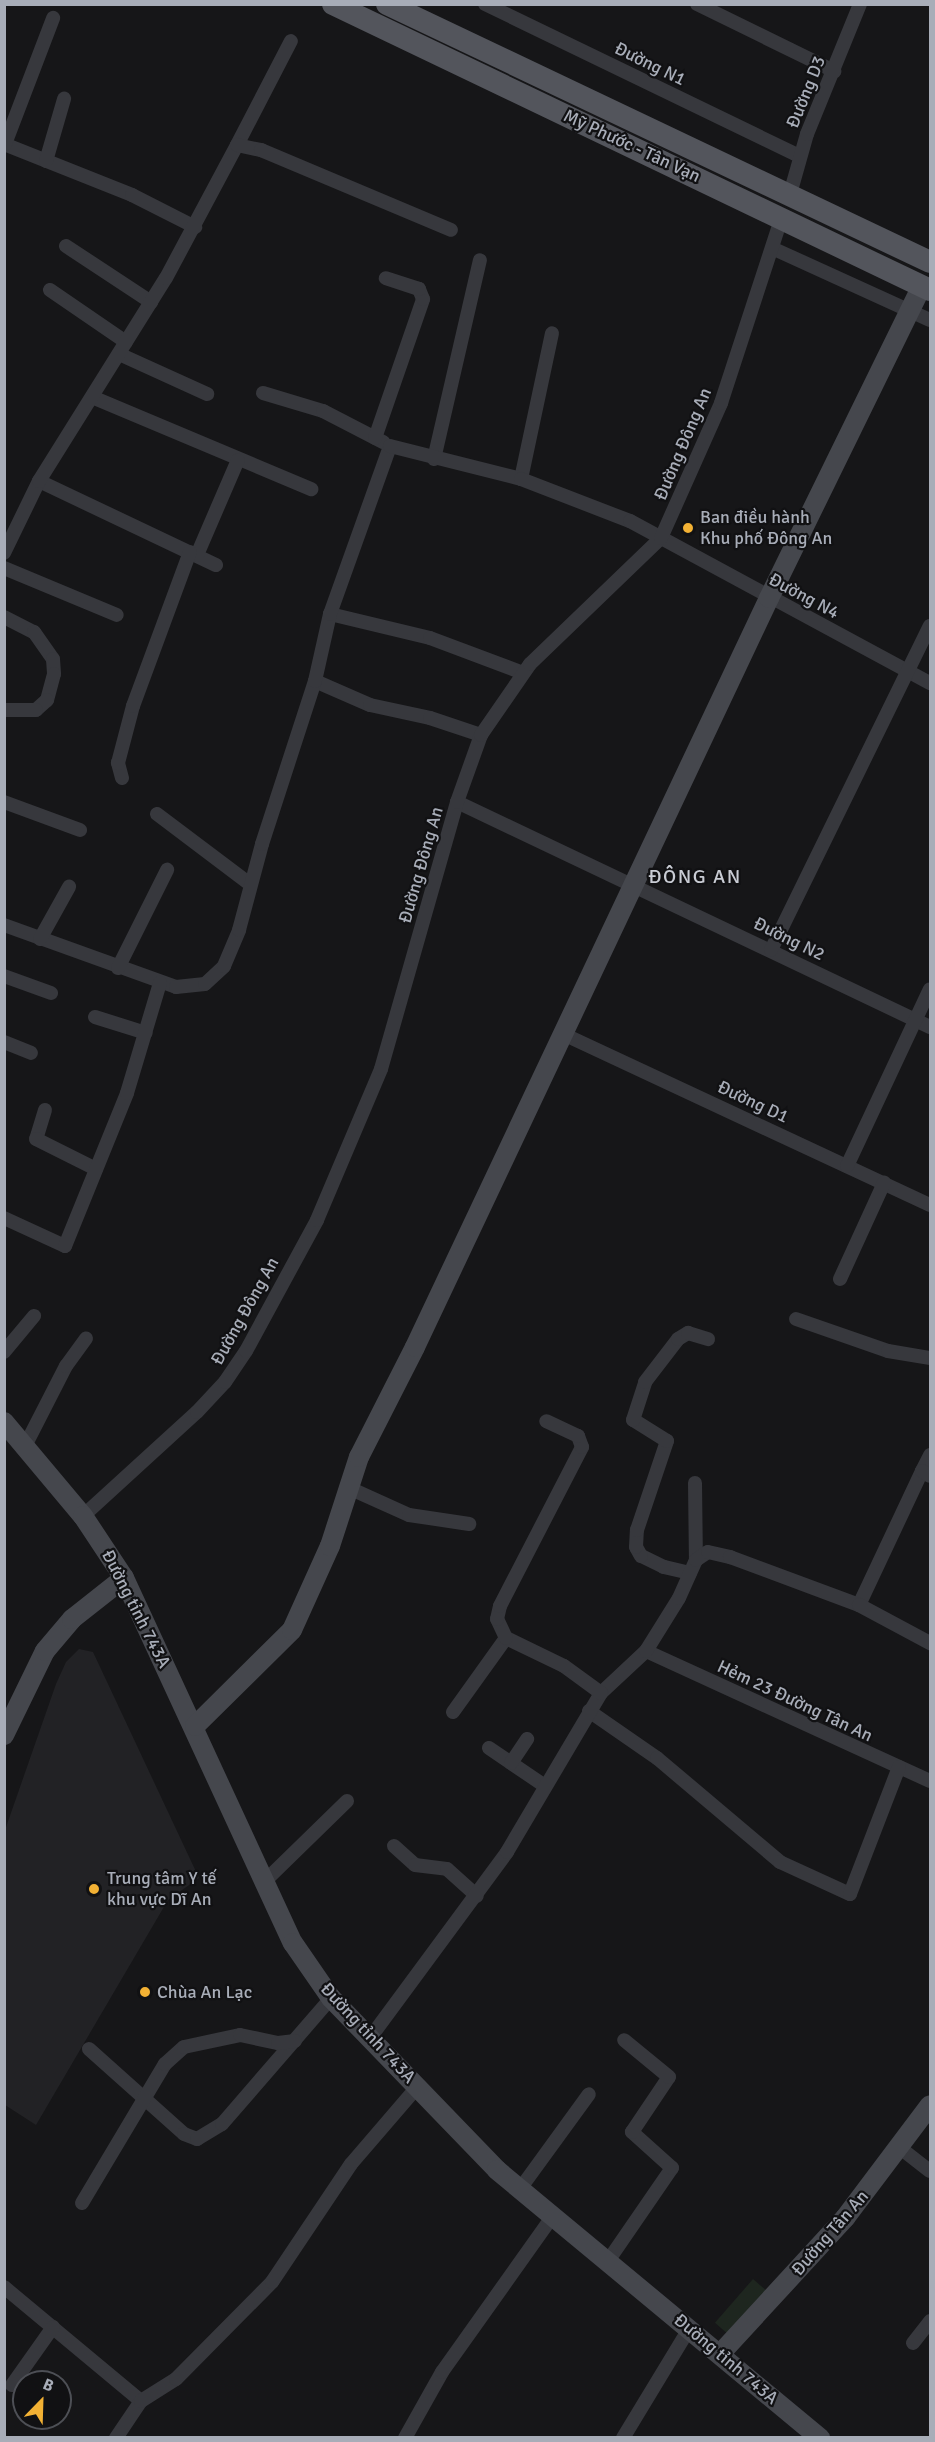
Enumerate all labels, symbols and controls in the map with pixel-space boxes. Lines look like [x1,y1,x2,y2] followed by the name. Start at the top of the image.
[611,38,689,90] street label: Đường N1
[782,53,830,131] street label: Đường D3
[560,105,704,187] street label: Mỹ Phước - Tân Vạn
[650,385,716,503] street label: Đường Đông An
[700,507,832,550] place label: Ban điều hành Khu phố Đông An
[681,521,695,535] marker: Ban điều hành Khu phố Đông An
[765,569,843,623] street label: Đường N4
[394,804,448,926] street label: Đường Đông An
[648,864,742,888] district label: ĐÔNG AN
[750,913,828,965] street label: Đường N2
[714,1076,792,1128] street label: Đường D1
[206,1253,284,1369] street label: Đường Đông An
[97,1546,175,1672] street label: Đường tỉnh 743A
[714,1655,876,1747] street label: Hẻm 23 Đường Tân An
[107,1868,217,1910] place label: Trung tâm Y tế khu vực Dĩ An
[85,1880,103,1898] marker: Trung tâm Y tế khu vực Dĩ An
[316,1978,420,2088] street label: Đường tỉnh 743A
[157,1981,252,2003] place label: Chùa An Lạc
[138,1985,152,1999] marker: Chùa An Lạc
[787,2186,873,2280] street label: Đường Tân An
[669,2309,783,2409] street label: Đường tỉnh 743A
[12,2370,72,2430] north arrow
[40,2374,57,2396] text: B

